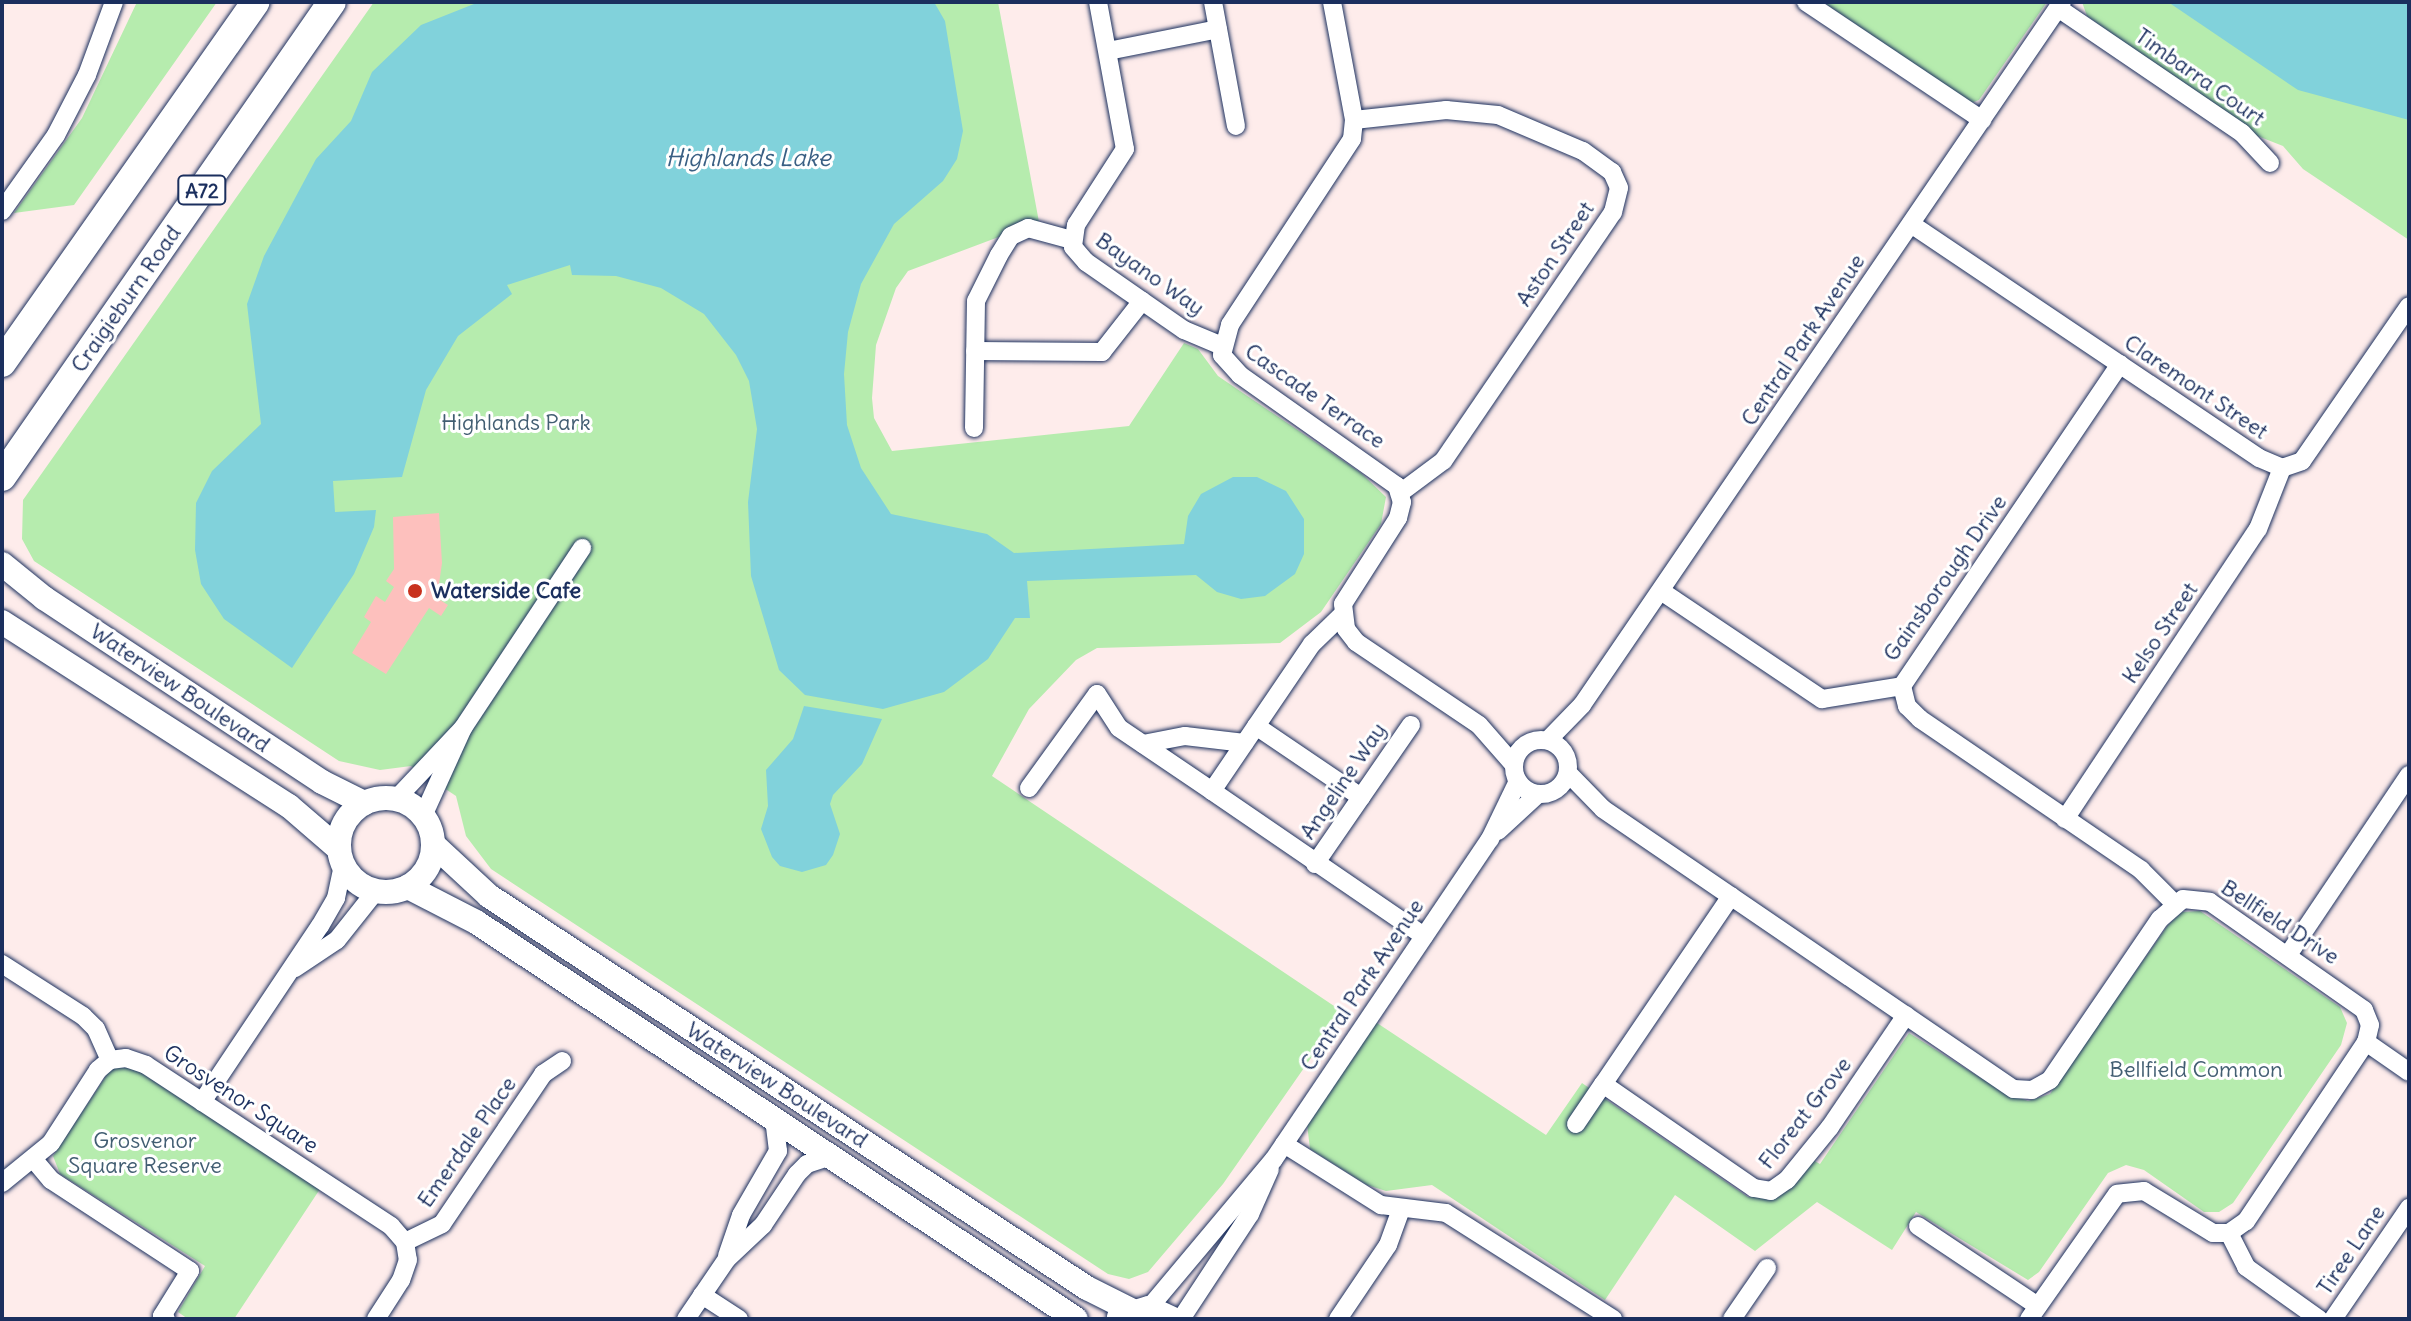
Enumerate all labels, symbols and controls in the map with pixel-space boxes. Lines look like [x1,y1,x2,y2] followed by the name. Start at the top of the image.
[2130,23,2270,131] street label: Timbarra Court
[665,144,831,172] water label: Highlands Lake
[176,174,228,206] road number: A72
[1510,197,1600,311] street label: Aston Street
[66,221,186,377] street label: Craigieburn Road
[1091,227,1209,321] street label: Bayano Way
[1736,249,1870,431] street label: Central Park Avenue
[2119,329,2273,445] street label: Claremont Street
[1240,338,1390,454] street label: Cascade Terrace
[441,410,591,436] park label: Highlands Park
[1878,490,2012,666] street label: Gainsborough Drive
[2117,577,2203,689] street label: Kelso Street
[431,578,581,604] place label: Waterside Cafe
[406,582,424,600] marker: Waterside Cafe
[85,618,275,758] street label: Waterview Boulevard
[1294,718,1392,844] street label: Angeline Way
[2216,874,2344,970] street label: Bellfield Drive
[1295,894,1429,1076] street label: Central Park Avenue
[681,1016,873,1154] street label: Waterview Boulevard
[159,1039,323,1159] street label: Grosvenor Square
[1753,1052,1857,1174] street label: Floreat Grove
[2109,1057,2283,1083] park label: Bellfield Common
[412,1072,522,1212] street label: Emerdale Place
[68,1127,222,1178] park label: Grosvenor Square Reserve
[2311,1200,2391,1300] street label: Tiree Lane

